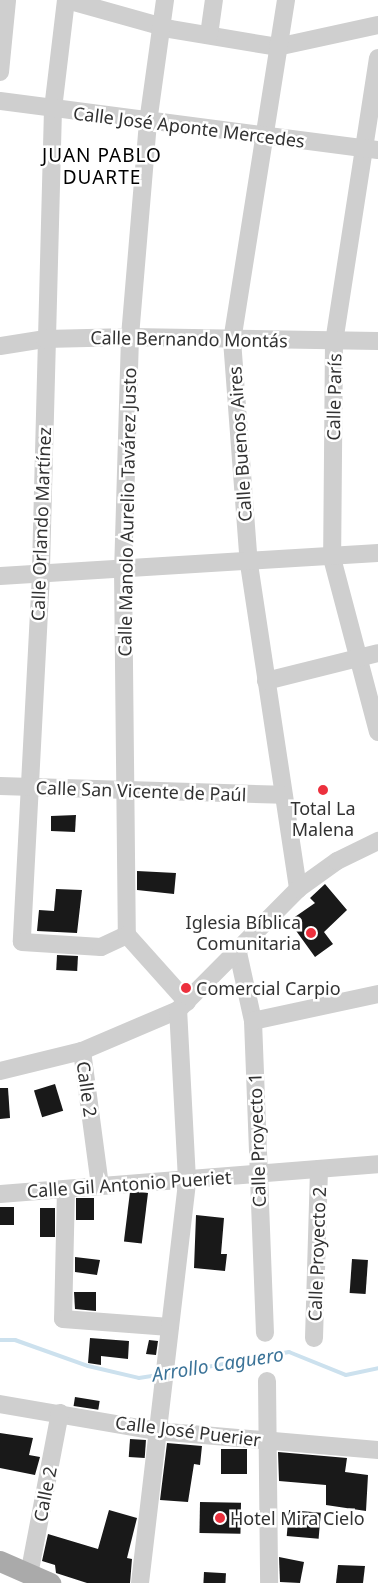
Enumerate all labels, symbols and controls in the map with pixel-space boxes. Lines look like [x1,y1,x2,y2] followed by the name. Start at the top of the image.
[72,102,306,152] street label: Calle José Aponte Mercedes
[41,145,163,189] district label: JUAN PABLO DUARTE
[90,326,288,352] street label: Calle Bernando Montás
[322,353,346,441] street label: Calle París
[224,365,256,523] street label: Calle Buenos Aires
[114,367,140,657] street label: Calle Manolo Aurelio Tavárez Justo
[27,427,55,621] street label: Calle Orlando Martínez
[35,777,247,805] street label: Calle San Vicente de Paúl
[317,784,329,796] marker: Total La Malena
[290,798,356,841] place label: Total La Malena
[186,912,301,954] place label: Iglesia Bíblica Comunitaria
[305,927,317,939] marker: Iglesia Bíblica Comunitaria
[196,977,341,999] place label: Comercial Carpio
[180,982,192,994] marker: Comercial Carpio
[72,1060,102,1118] street label: Calle 2
[244,1072,270,1208] street label: Calle Proyecto 1
[26,1166,232,1202] street label: Calle Gil Antonio Pueriet
[304,1186,330,1322] street label: Calle Proyecto 2
[151,1343,285,1387] water label: Arrollo Caguero
[114,1411,262,1451] street label: Calle José Puerier
[29,1465,61,1523] street label: Calle 2
[230,1507,365,1529] place label: Hotel Mira Cielo
[214,1512,226,1524] marker: Hotel Mira Cielo

